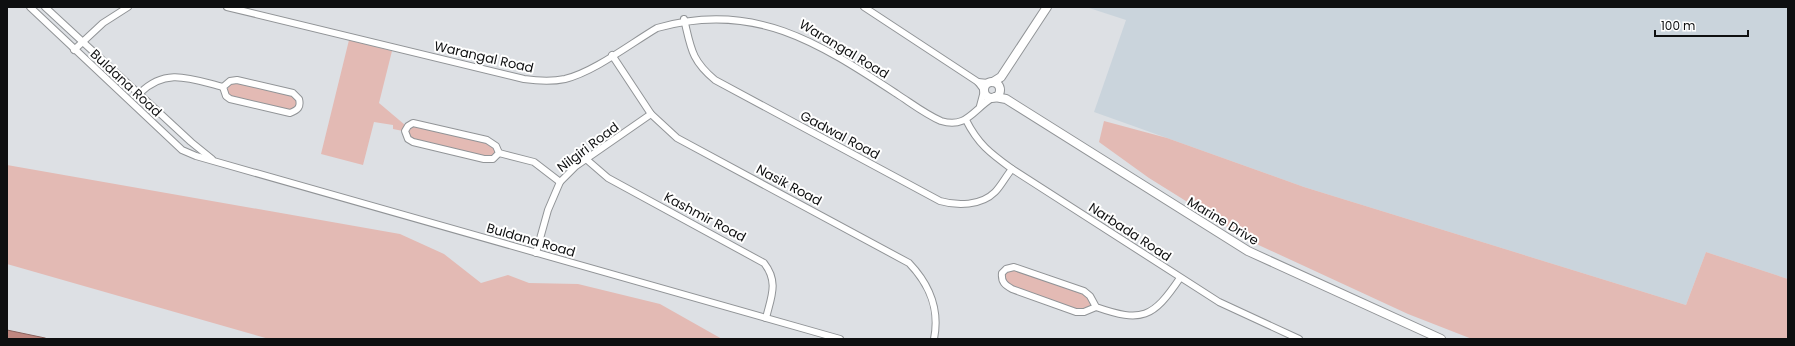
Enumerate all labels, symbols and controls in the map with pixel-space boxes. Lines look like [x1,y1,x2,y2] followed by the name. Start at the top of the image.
[1655,12,1748,38] scale bar
[796,15,892,83] street label: Warangal Road
[1661,17,1695,34] text: 100 m
[432,36,536,78] street label: Warangal Road
[86,45,166,121] street label: Buldana Road
[797,106,883,164] street label: Gadwal Road
[553,117,623,177] street label: Nilgiri Road
[753,160,825,210] street label: Nasik Road
[661,187,749,247] street label: Kashmir Road
[1184,192,1262,250] street label: Marine Drive
[1085,198,1175,266] street label: Narbada Road
[484,218,578,262] street label: Buldana Road

